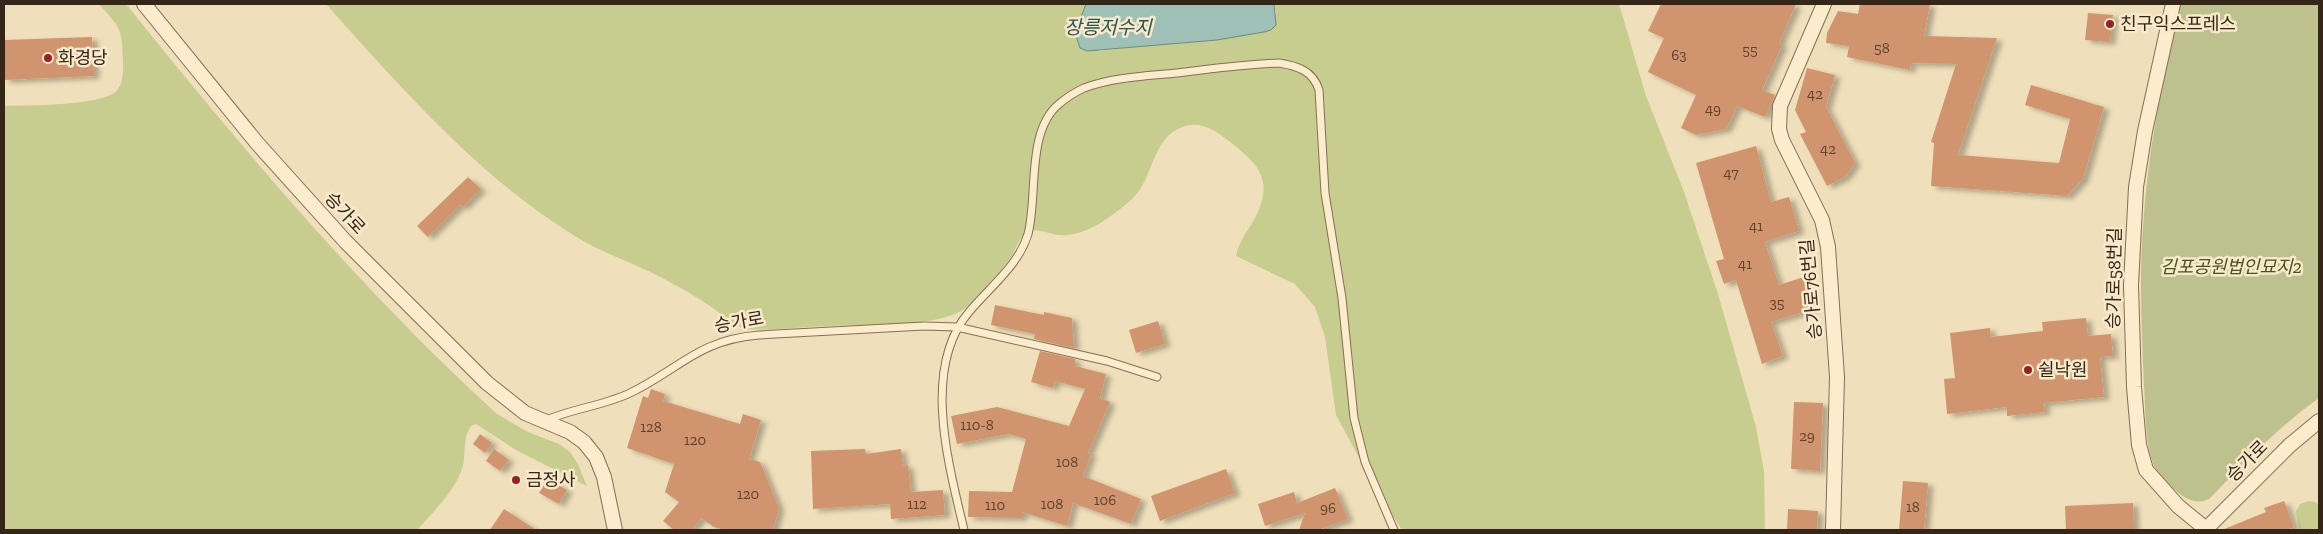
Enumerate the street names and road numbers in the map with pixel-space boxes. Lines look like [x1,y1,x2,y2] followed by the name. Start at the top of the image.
[320,187,370,239] street label: 승가로
[2102,227,2126,329] street label: 승가로58번길
[1796,238,1826,340] street label: 승가로76번길
[713,307,765,337] street label: 승가로
[2222,436,2272,486] street label: 승가로

